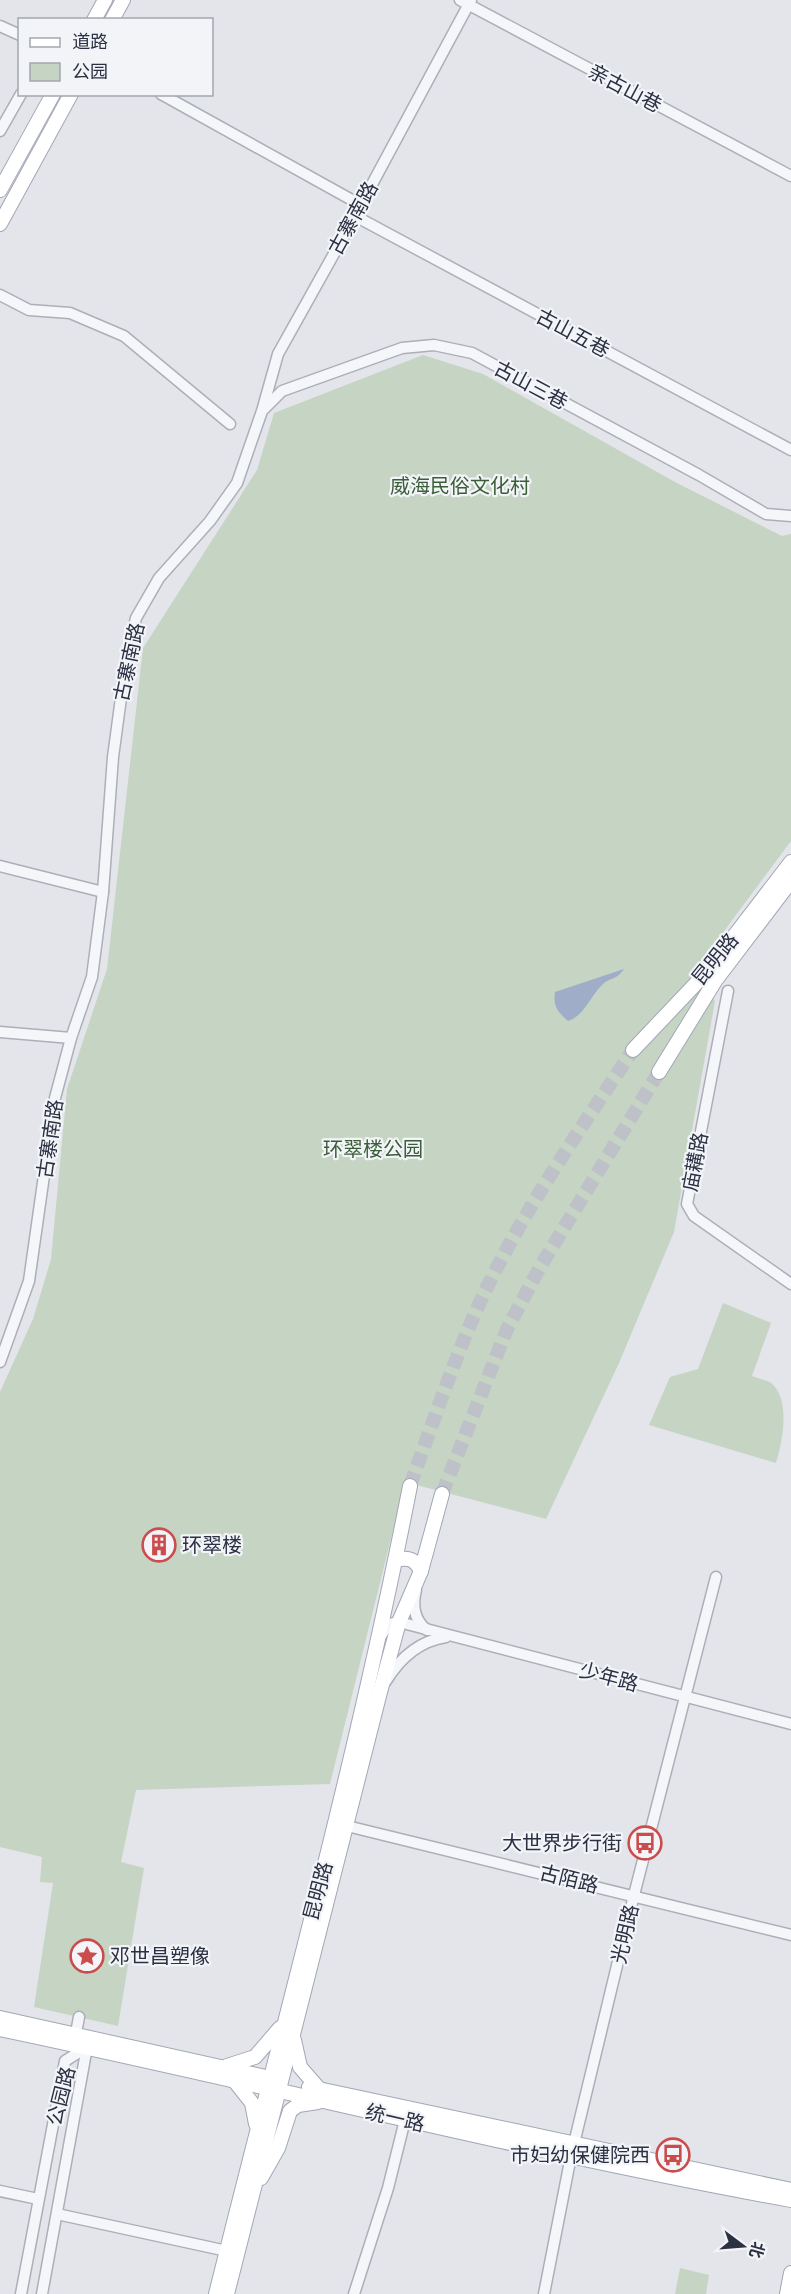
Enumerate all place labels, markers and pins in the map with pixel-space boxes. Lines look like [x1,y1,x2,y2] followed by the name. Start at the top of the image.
[141,1527,177,1563] building icon: 环翠楼
[182,1533,242,1557] place label: 环翠楼
[627,1825,663,1861] bus stop icon: 大世界步行街
[502,1831,622,1855] place label: 大世界步行街
[69,1938,105,1974] place icon: 邓世昌塑像
[110,1944,210,1968] place label: 邓世昌塑像
[655,2137,691,2173] bus stop icon: 市妇幼保健院西
[510,2143,650,2167] place label: 市妇幼保健院西

